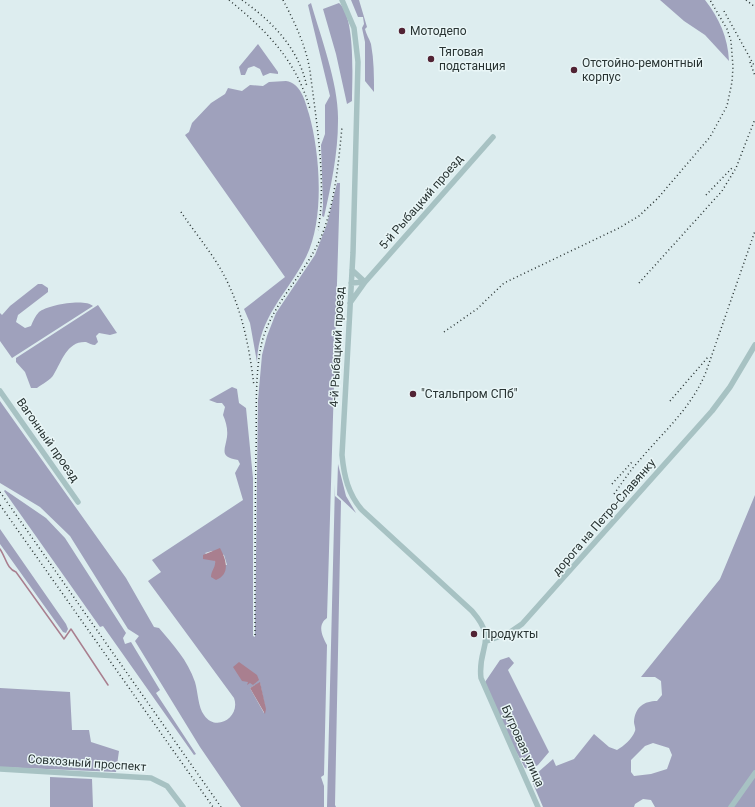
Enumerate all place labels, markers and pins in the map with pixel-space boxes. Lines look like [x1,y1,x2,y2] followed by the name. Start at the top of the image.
[410,24,467,38] place label: Мотодепо
[397,26,407,36] marker: Мотодепо
[439,45,506,73] place label: Тяговая подстанция
[426,54,436,64] marker: Тяговая подстанция
[582,56,703,84] place label: Отстойно-ремонтный корпус
[569,65,579,75] marker: Отстойно-ремонтный корпус
[421,387,518,401] place label: "Стальпром СПб"
[408,389,418,399] marker: "Стальпром СПб"
[482,627,538,641] place label: Продукты
[469,629,479,639] marker: Продукты

